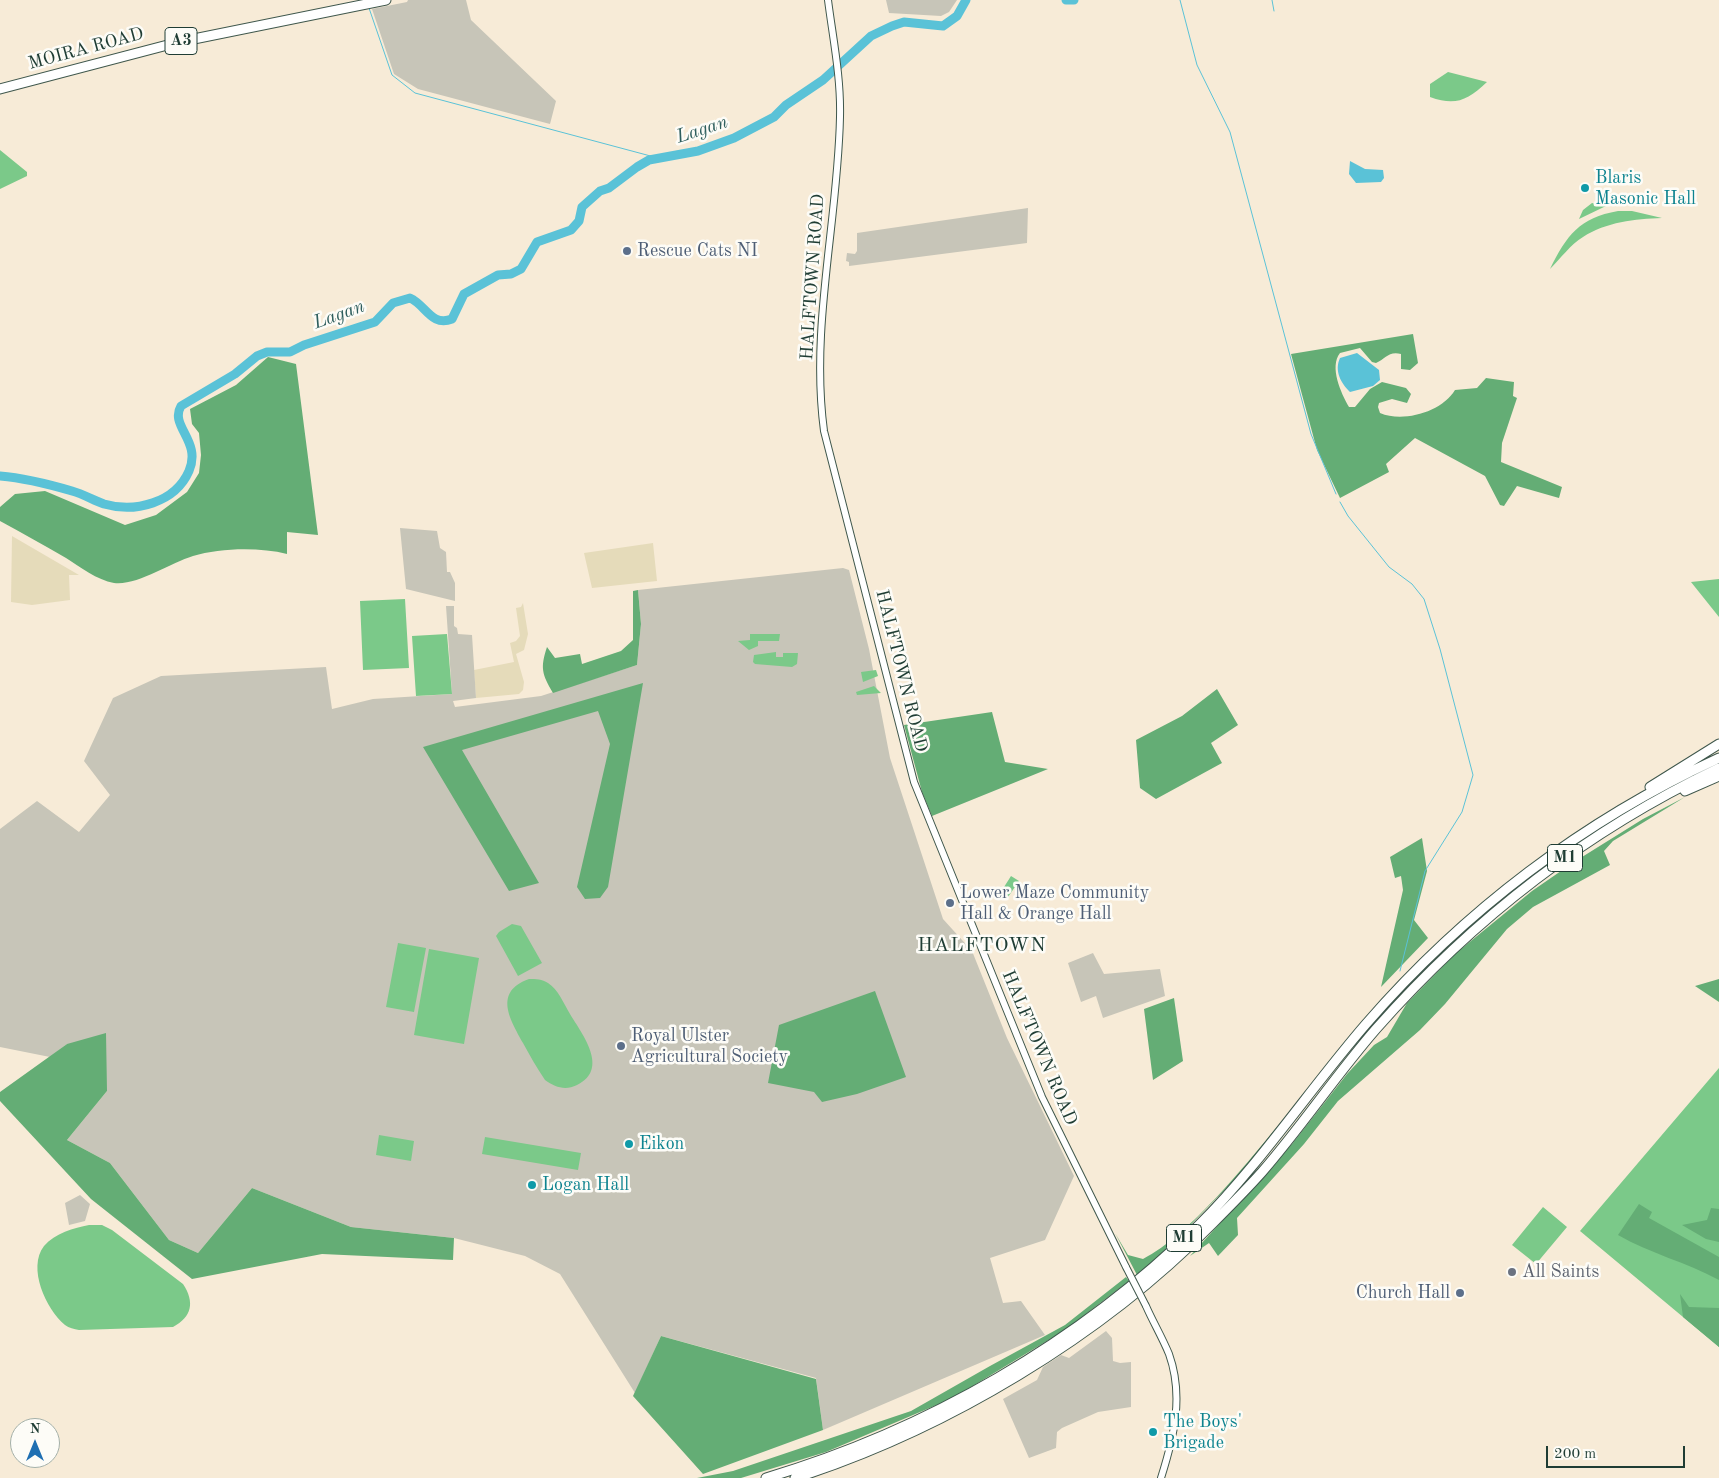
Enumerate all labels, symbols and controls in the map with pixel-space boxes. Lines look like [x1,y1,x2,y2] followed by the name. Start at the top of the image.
[26,23,146,75] street label: MOIRA ROAD
[165,27,197,54] road number: A3
[673,111,731,149] water label: Lagan
[1595,167,1696,210] place label: Blaris Masonic Hall
[1579,182,1591,194] marker: Blaris Masonic Hall
[796,193,830,361] street label: HALFTOWN ROAD
[637,240,758,262] place label: Rescue Cats NI
[621,245,633,257] marker: Rescue Cats NI
[310,295,368,335] water label: Lagan
[870,588,932,754] street label: HALFTOWN ROAD
[1548,844,1582,871] road number: M1
[960,882,1149,924] place label: Lower Maze Community Hall & Orange Hall
[944,897,956,909] marker: Lower Maze Community Hall & Orange Hall
[916,934,1048,958] district label: HALFTOWN
[997,967,1081,1129] street label: HALFTOWN ROAD
[631,1025,788,1068] place label: Royal Ulster Agricultural Society
[615,1040,627,1052] marker: Royal Ulster Agricultural Society
[639,1133,684,1155] place label: Eikon
[623,1138,635,1150] marker: Eikon
[542,1174,629,1196] place label: Logan Hall
[526,1179,538,1191] marker: Logan Hall
[1166,1224,1202,1252] road number: M1
[1522,1261,1599,1283] place label: All Saints
[1506,1266,1518,1278] marker: All Saints
[1356,1282,1450,1304] place label: Church Hall
[1454,1287,1466,1299] marker: Church Hall
[1163,1411,1242,1454] place label: The Boys' Brigade
[10,1418,60,1468] north arrow
[30,1422,40,1436] text: N
[1147,1426,1159,1438] marker: The Boys' Brigade
[1549,1436,1688,1468] scale bar
[1554,1447,1596,1462] text: 200 m

